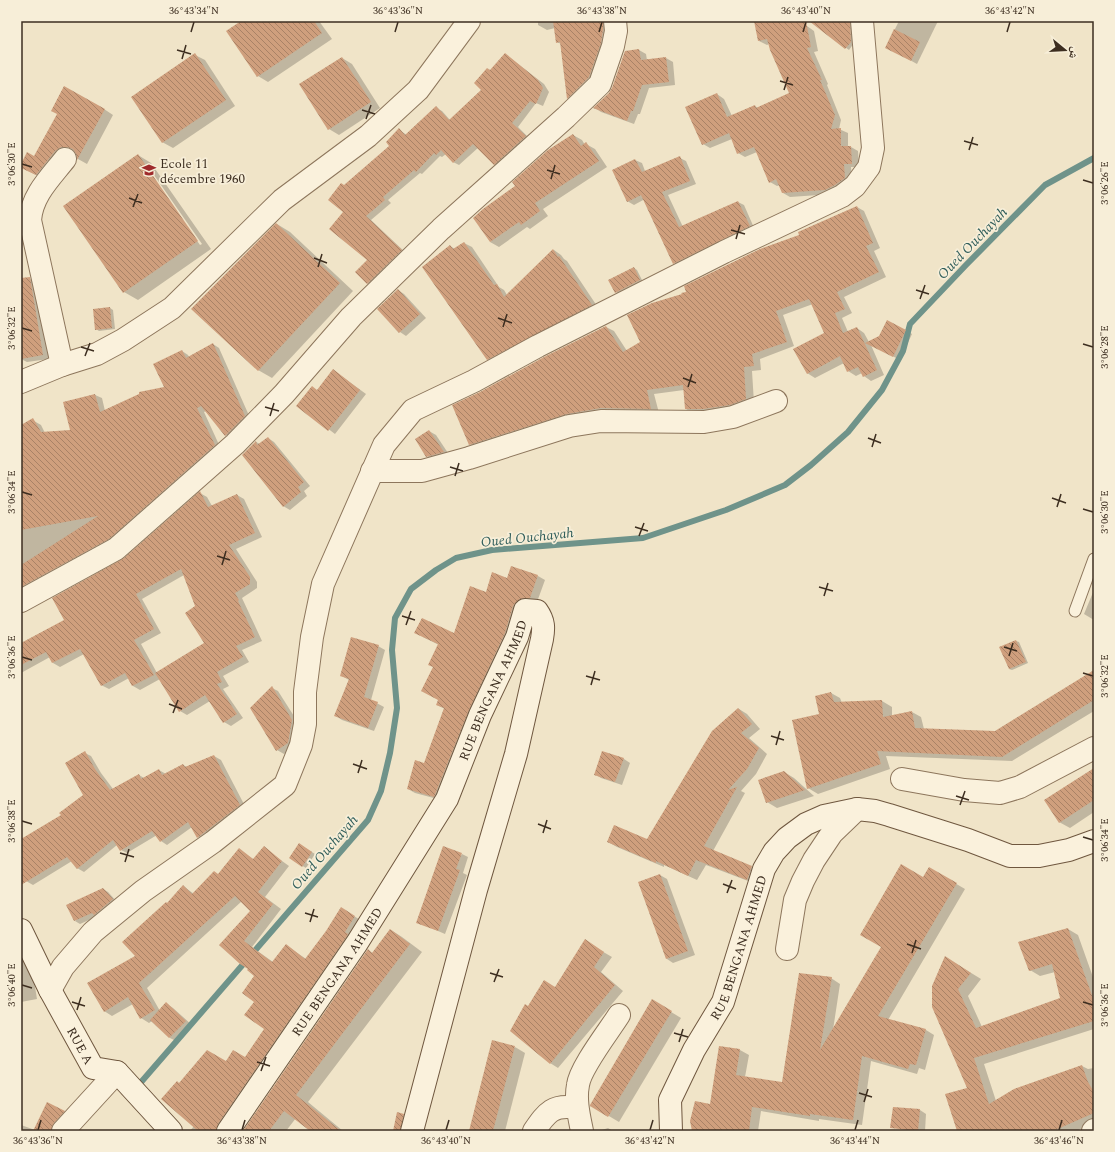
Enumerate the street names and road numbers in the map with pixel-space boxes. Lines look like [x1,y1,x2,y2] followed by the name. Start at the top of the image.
[454,618,533,764] street label: RUE BENGANA AHMED
[705,873,773,1024] street label: RUE BENGANA AHMED
[287,904,388,1041] street label: RUE BENGANA AHMED
[61,1023,98,1069] street label: RUE A

